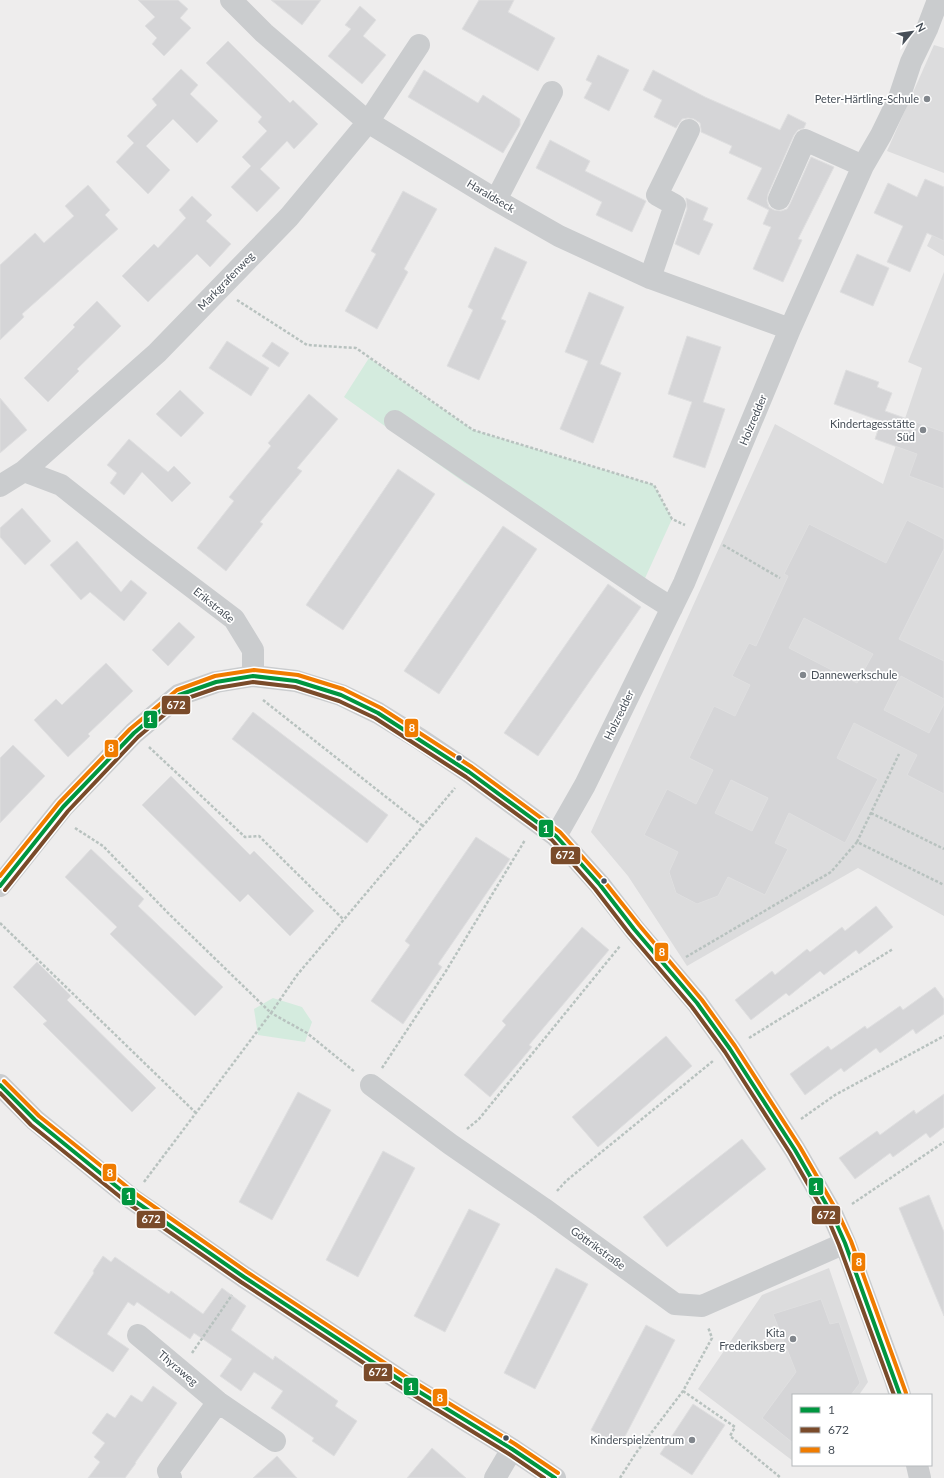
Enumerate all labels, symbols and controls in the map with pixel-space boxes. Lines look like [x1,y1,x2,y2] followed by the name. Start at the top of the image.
[892,12,932,52] north arrow
[913,20,929,34] text: N
[815,92,919,105] place label: Peter-Härtling-Schule
[922,94,932,104] marker: Peter-Härtling-Schule
[465,176,518,215] street label: Haraldseck
[195,249,257,312] street label: Markgrafenweg
[736,393,769,447] street label: Holzredder
[830,417,915,443] place label: Kindertagesstätte Süd
[918,425,928,435] marker: Kindertagesstätte Süd
[191,584,237,625] street label: Erikstraße
[811,668,898,681] place label: Dannewerkschule
[798,670,808,680] marker: Dannewerkschule
[601,688,636,742] street label: Holzredder
[161,695,191,715] line badge: 672
[166,698,186,711] text: 672
[143,710,158,729] line badge: 1
[147,712,153,725] text: 1
[404,718,419,738] line badge: 8
[409,721,415,734] text: 8
[104,739,119,758] line badge: 8
[108,741,114,754] text: 8
[454,753,464,763] unlabelled marker
[538,819,554,838] line badge: 1
[543,822,549,835] text: 1
[550,846,581,865] line badge: 672
[555,848,575,861] text: 672
[599,876,609,886] unlabelled marker
[654,942,669,962] line badge: 8
[659,945,665,958] text: 8
[102,1163,117,1182] line badge: 8
[107,1166,113,1179] text: 8
[808,1177,824,1196] line badge: 1
[813,1180,819,1193] text: 1
[121,1187,136,1206] line badge: 1
[126,1189,132,1202] text: 1
[811,1205,841,1225] line badge: 672
[816,1208,836,1221] text: 672
[136,1210,166,1229] line badge: 672
[141,1212,161,1225] text: 672
[569,1223,628,1272] street label: Göttrikstraße
[851,1252,866,1272] line badge: 8
[856,1255,862,1268] text: 8
[719,1326,785,1352] place label: Kita Frederiksberg
[788,1334,798,1344] marker: Kita Frederiksberg
[156,1347,201,1388] street label: Thyraweg
[363,1363,393,1382] line badge: 672
[368,1365,388,1378] text: 672
[403,1377,419,1396] line badge: 1
[408,1380,414,1393] text: 1
[432,1388,448,1407] line badge: 8
[437,1391,443,1404] text: 8
[792,1394,932,1466] legend
[828,1402,835,1417] text: 1
[828,1422,849,1437] text: 672
[501,1433,511,1443] unlabelled marker
[590,1433,684,1446] place label: Kinderspielzentrum
[687,1435,697,1445] marker: Kinderspielzentrum
[828,1442,835,1457] text: 8

